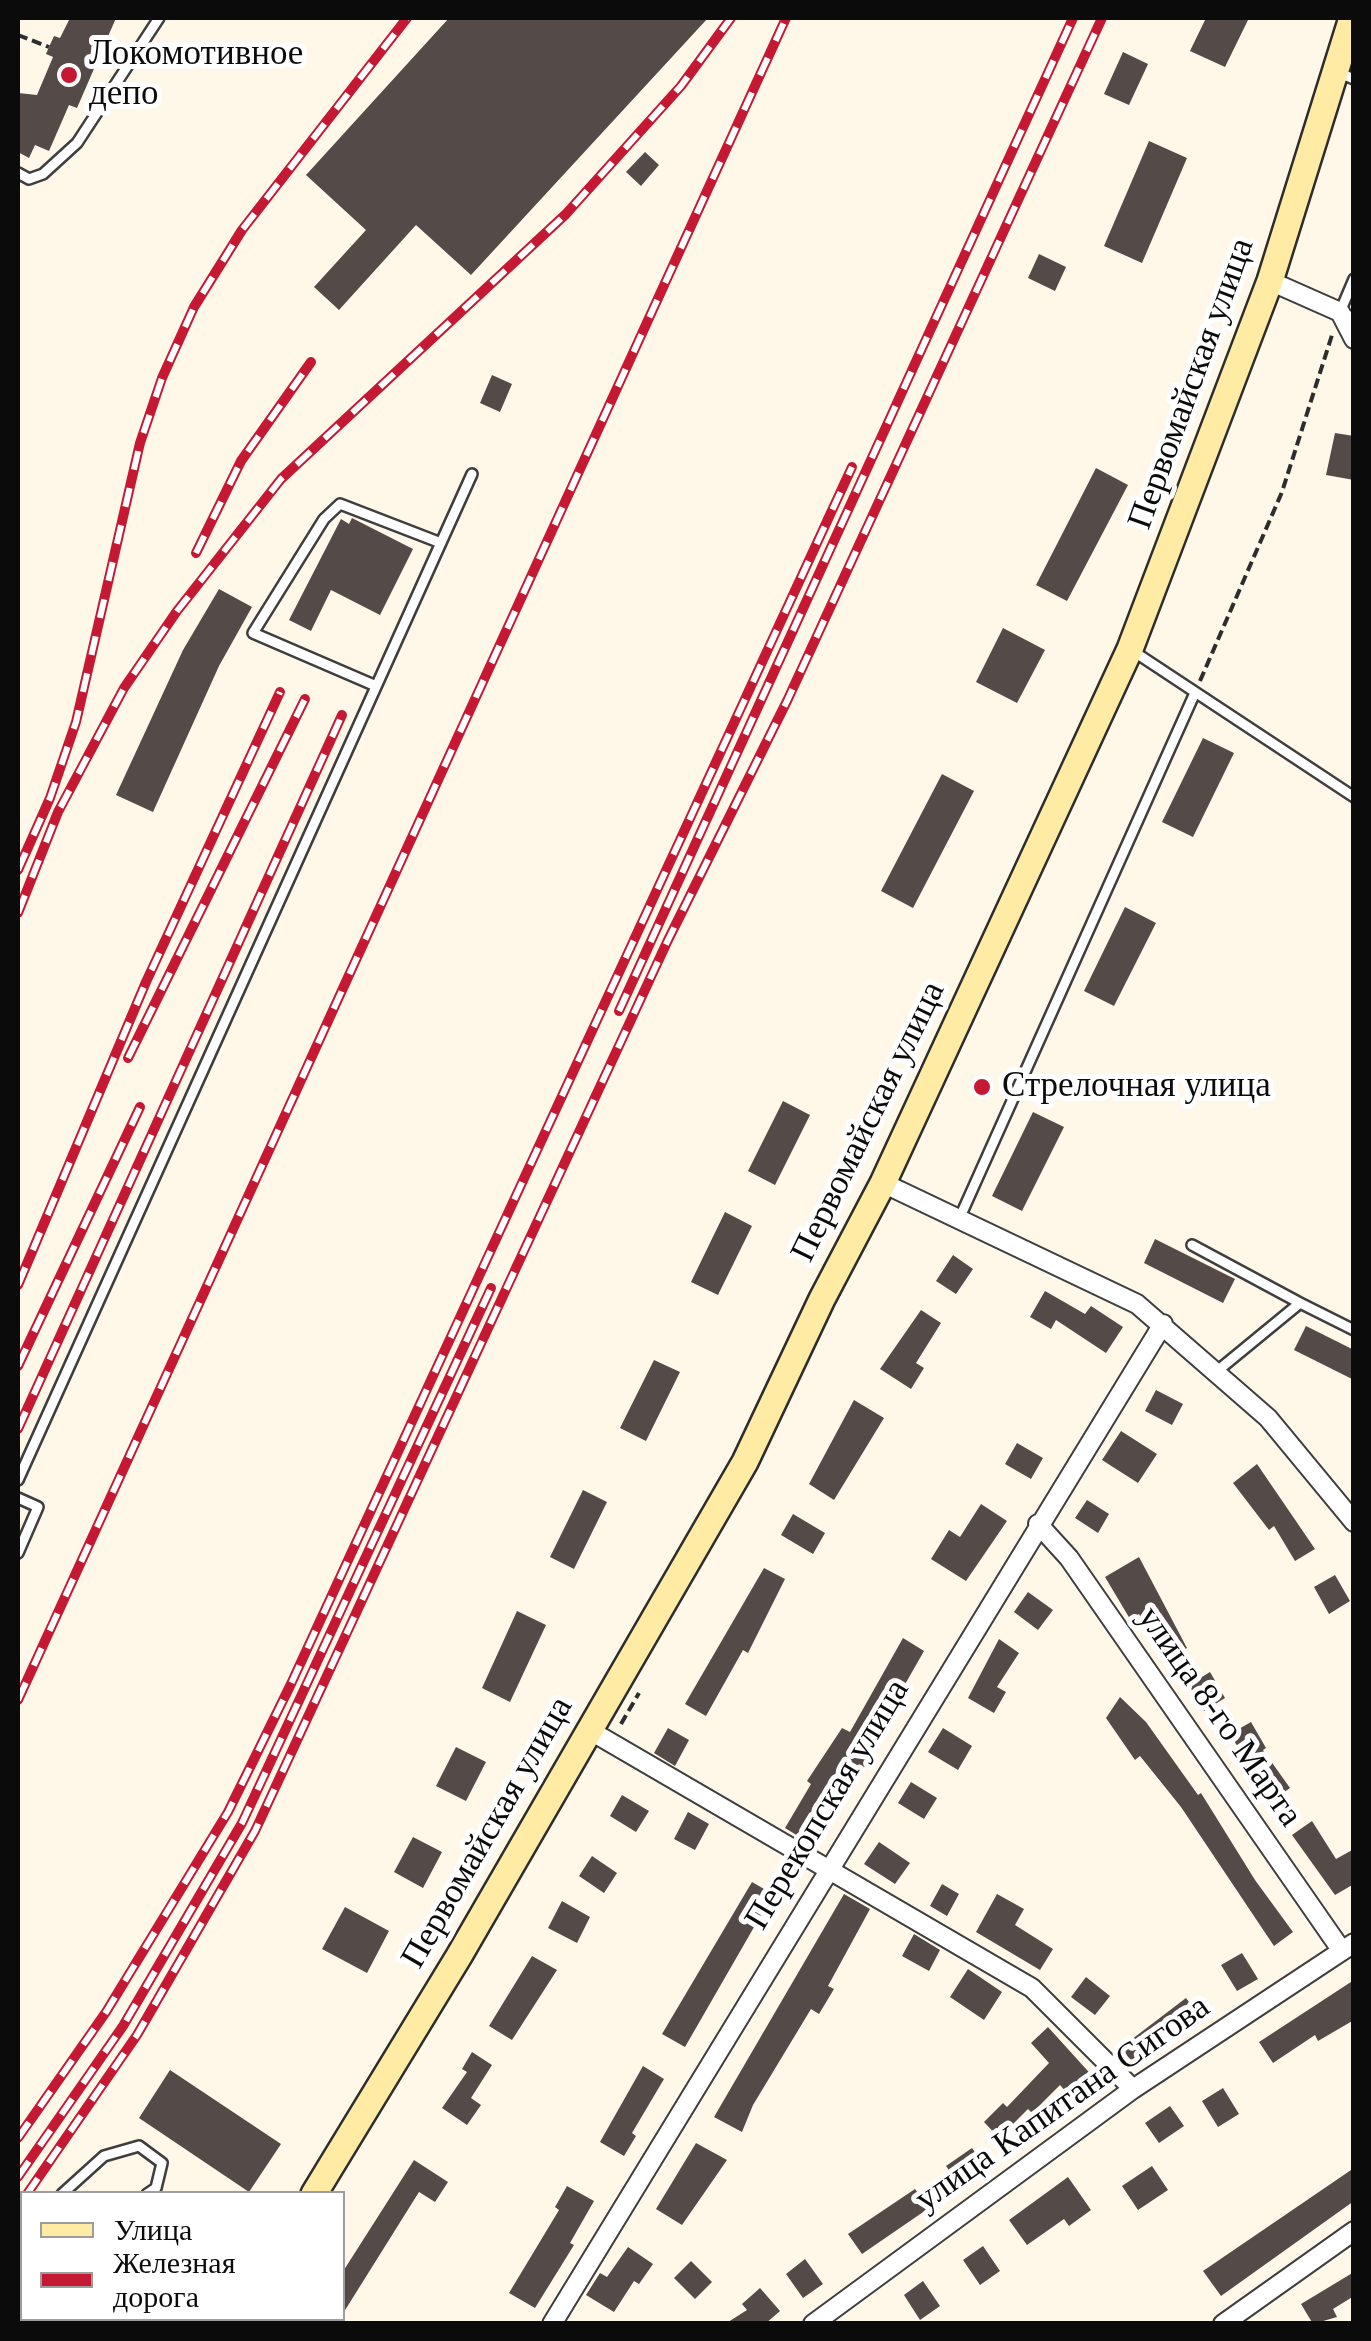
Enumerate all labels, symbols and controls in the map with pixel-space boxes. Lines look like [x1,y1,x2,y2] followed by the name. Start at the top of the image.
[89,34,303,116] place label: Локомотивное депо
[58,64,80,86] marker: Локомотивное депо
[1120,233,1264,535] street label: Первомайская улица
[783,975,955,1269] street label: Первомайская улица
[1002,1066,1271,1108] place label: Стрелочная улица
[971,1076,993,1098] marker: Стрелочная улица
[1128,1599,1310,1835] street label: улица 8-го Марта
[737,1672,919,1938] street label: Перекопская улица
[393,1690,583,1976] street label: Первомайская улица
[908,1987,1218,2221] street label: улица Капитана Сигова
[20,2191,345,2321] legend
[114,2213,192,2246] text: Улица
[113,2246,235,2313] text: Железная дорога

